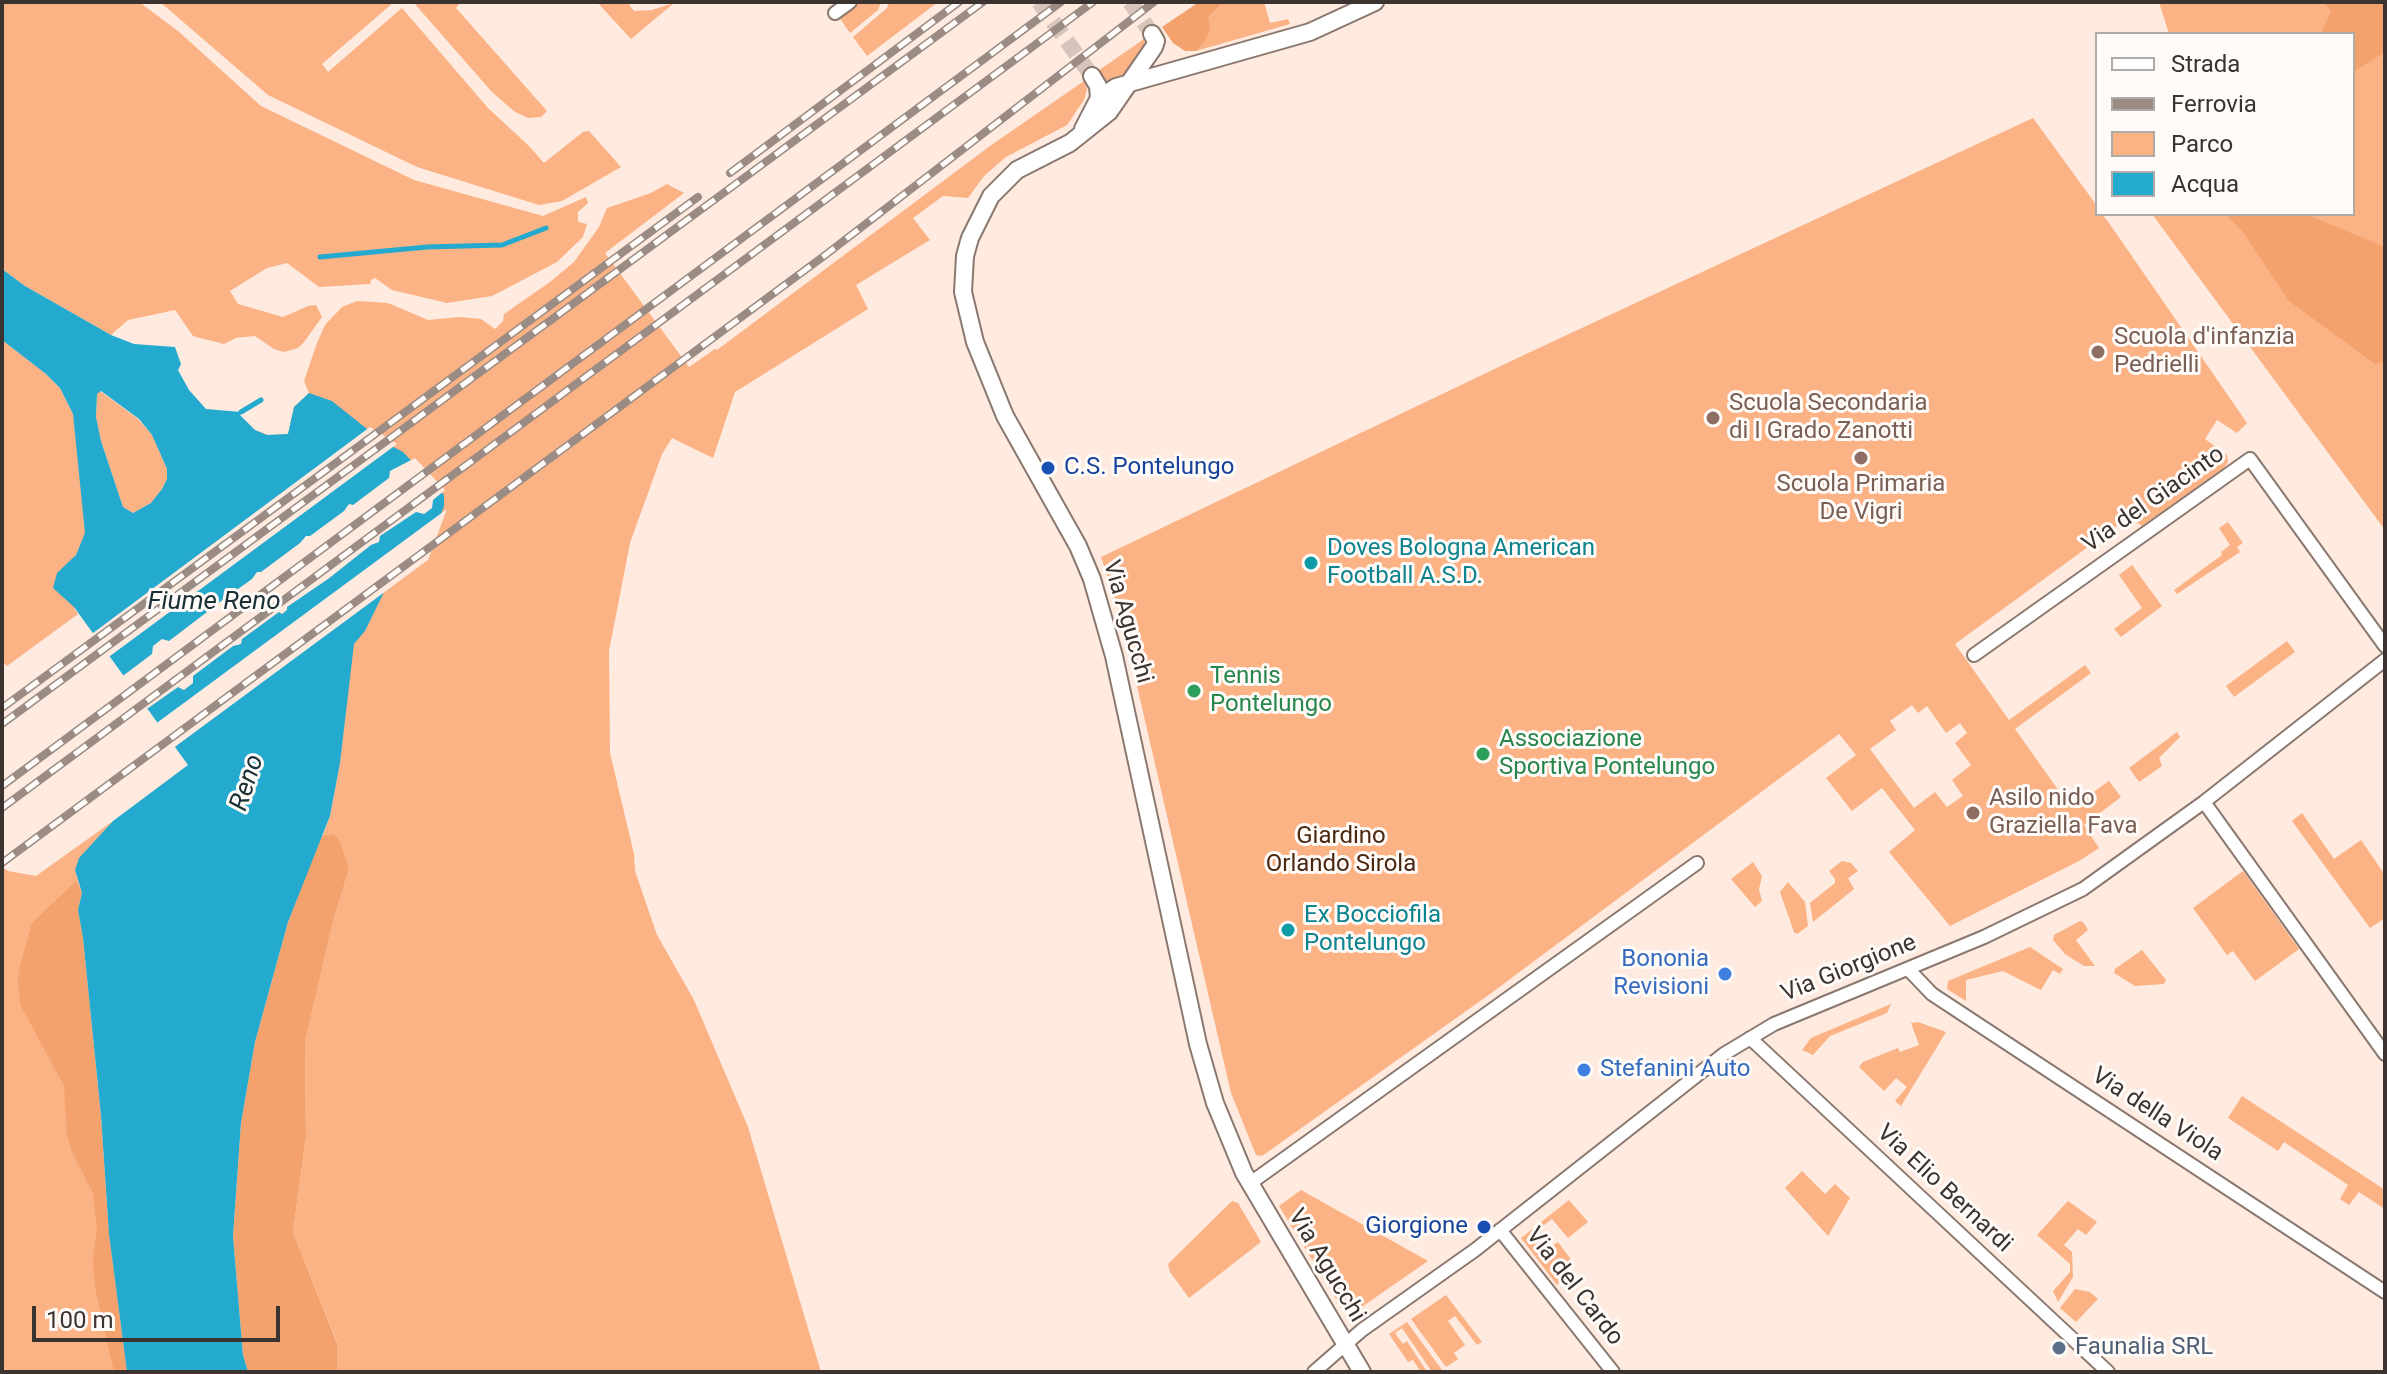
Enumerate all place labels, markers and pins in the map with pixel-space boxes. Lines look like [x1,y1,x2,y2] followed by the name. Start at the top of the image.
[2114,324,2295,380] place label: Scuola d'infanzia Pedrielli
[2089,343,2107,361] marker: Scuola d'infanzia Pedrielli
[1729,390,1928,446] place label: Scuola Secondaria di I Grado Zanotti
[1704,409,1722,427] marker: Scuola Secondaria di I Grado Zanotti
[1852,449,1870,467] marker: Scuola Primaria De Vigri
[1064,454,1234,482] place label: C.S. Pontelungo
[1039,459,1057,477] marker: C.S. Pontelungo
[1777,471,1945,527] place label: Scuola Primaria De Vigri
[1327,535,1595,591] place label: Doves Bologna American Football A.S.D.
[1302,554,1320,572] marker: Doves Bologna American Football A.S.D.
[1210,663,1332,719] place label: Tennis Pontelungo
[1185,682,1203,700] marker: Tennis Pontelungo
[1499,726,1715,782] place label: Associazione Sportiva Pontelungo
[1474,745,1492,763] marker: Associazione Sportiva Pontelungo
[1989,785,2137,841] place label: Asilo nido Graziella Fava
[1964,804,1982,822] marker: Asilo nido Graziella Fava
[1304,902,1441,958] place label: Ex Bocciofila Pontelungo
[1279,921,1297,939] marker: Ex Bocciofila Pontelungo
[1613,946,1709,1002] place label: Bononia Revisioni
[1716,965,1734,983] marker: Bononia Revisioni
[1600,1056,1750,1084] place label: Stefanini Auto
[1575,1061,1593,1079] marker: Stefanini Auto
[1365,1213,1468,1241] place label: Giorgione
[1475,1218,1493,1236] marker: Giorgione
[2075,1334,2213,1362] place label: Faunalia SRL
[2050,1339,2068,1357] marker: Faunalia SRL

